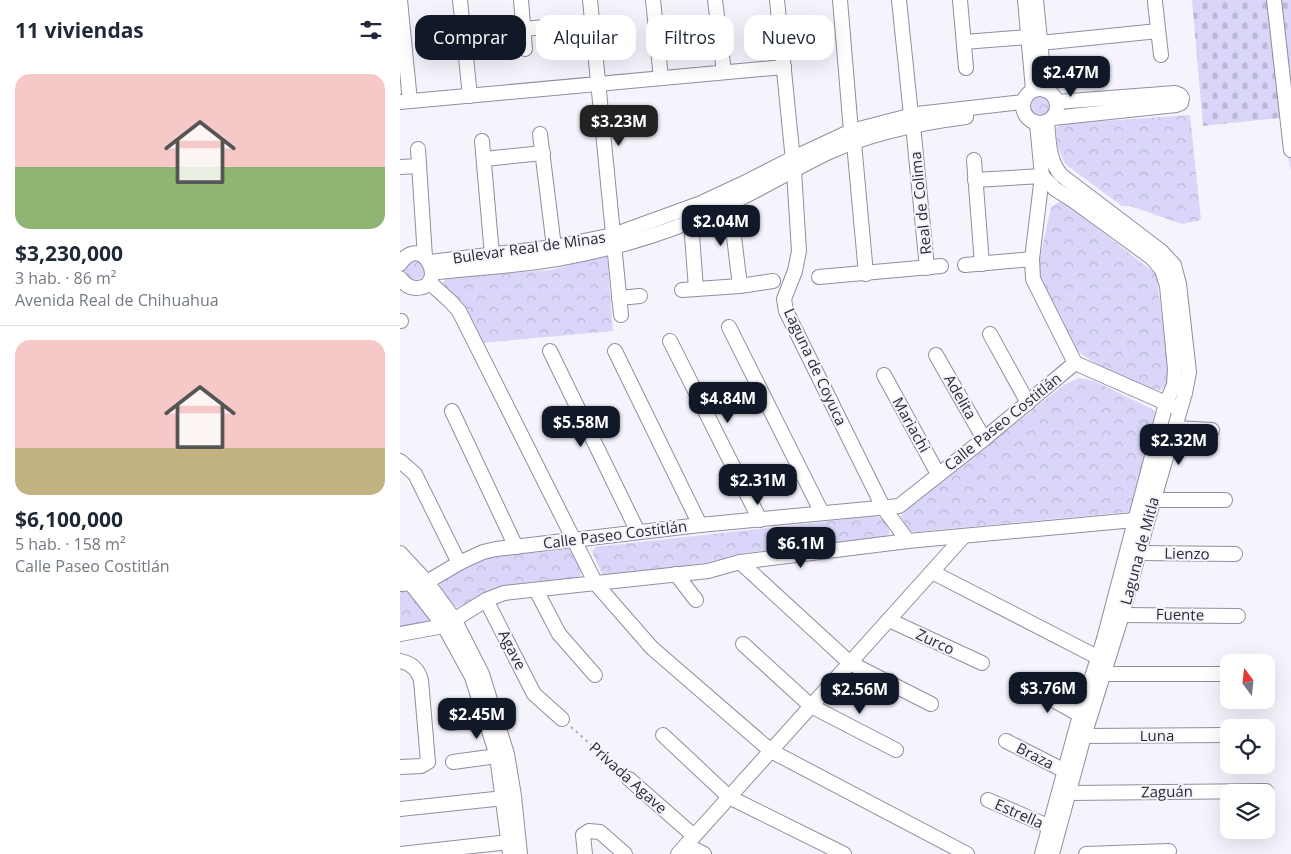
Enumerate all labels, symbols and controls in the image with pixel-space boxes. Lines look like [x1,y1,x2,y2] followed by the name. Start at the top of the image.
[415,15,526,60] chip: Comprar
[536,15,636,60] chip: Alquilar
[646,15,734,60] chip: Filtros
[744,15,834,60] chip: Nuevo
[15,16,144,44] text: 11 viviendas
[357,16,385,44] icon: filters
[1030,56,1112,98] pin: $2.47M
[1043,61,1099,83] text: $2.47M
[578,104,660,147] pin: $3.23M
[155,107,245,197] icon: home
[591,110,647,132] text: $3.23M
[905,151,935,256] street label: Real de Colima
[680,204,762,247] pin: $2.04M
[693,210,749,232] text: $2.04M
[451,226,607,268] street label: Bulevar Real de Minas
[15,239,123,267] text: $3,230,000
[15,267,116,289] text: 3 hab. · 86 m²
[15,289,219,311] text: Avenida Real de Chihuahua
[780,305,852,428] street label: Laguna de Coyuca
[940,368,1065,475] street label: Calle Paseo Costitlán
[940,371,982,422] street label: Adelita
[155,372,245,462] icon: home
[687,382,769,424] pin: $4.84M
[700,387,756,409] text: $4.84M
[889,393,935,456] street label: Mariachi
[540,406,622,448] pin: $5.58M
[553,411,609,433] text: $5.58M
[1138,424,1220,466] pin: $2.32M
[1151,429,1207,451] text: $2.32M
[717,464,799,506] pin: $2.31M
[730,469,786,491] text: $2.31M
[1115,494,1163,607] street label: Laguna de Mitla
[15,505,123,533] text: $6,100,000
[542,515,688,553] street label: Calle Paseo Costitlán
[766,526,836,569] pin: $6.1M
[777,532,825,554] text: $6.1M
[15,533,126,555] text: 5 hab. · 158 m²
[1164,543,1210,563] street label: Lienzo
[15,555,170,577] text: Calle Paseo Costitlán
[1156,604,1204,624] street label: Fuente
[913,624,958,659] street label: Zurco
[494,626,531,673] street label: Agave
[1220,654,1275,709] north arrow
[1220,654,1275,839] map controls
[819,672,901,715] pin: $2.56M
[1007,672,1089,714] pin: $3.76M
[1020,677,1076,699] text: $3.76M
[832,678,888,700] text: $2.56M
[436,698,518,740] pin: $2.45M
[449,703,505,725] text: $2.45M
[1220,719,1275,774] button: locate
[1140,725,1174,745] street label: Luna
[586,737,672,817] street label: Privada Agave
[1013,737,1058,773] street label: Braza
[1141,781,1193,801] street label: Zaguán
[1220,784,1275,839] button: layers
[992,794,1047,833] street label: Estrella

